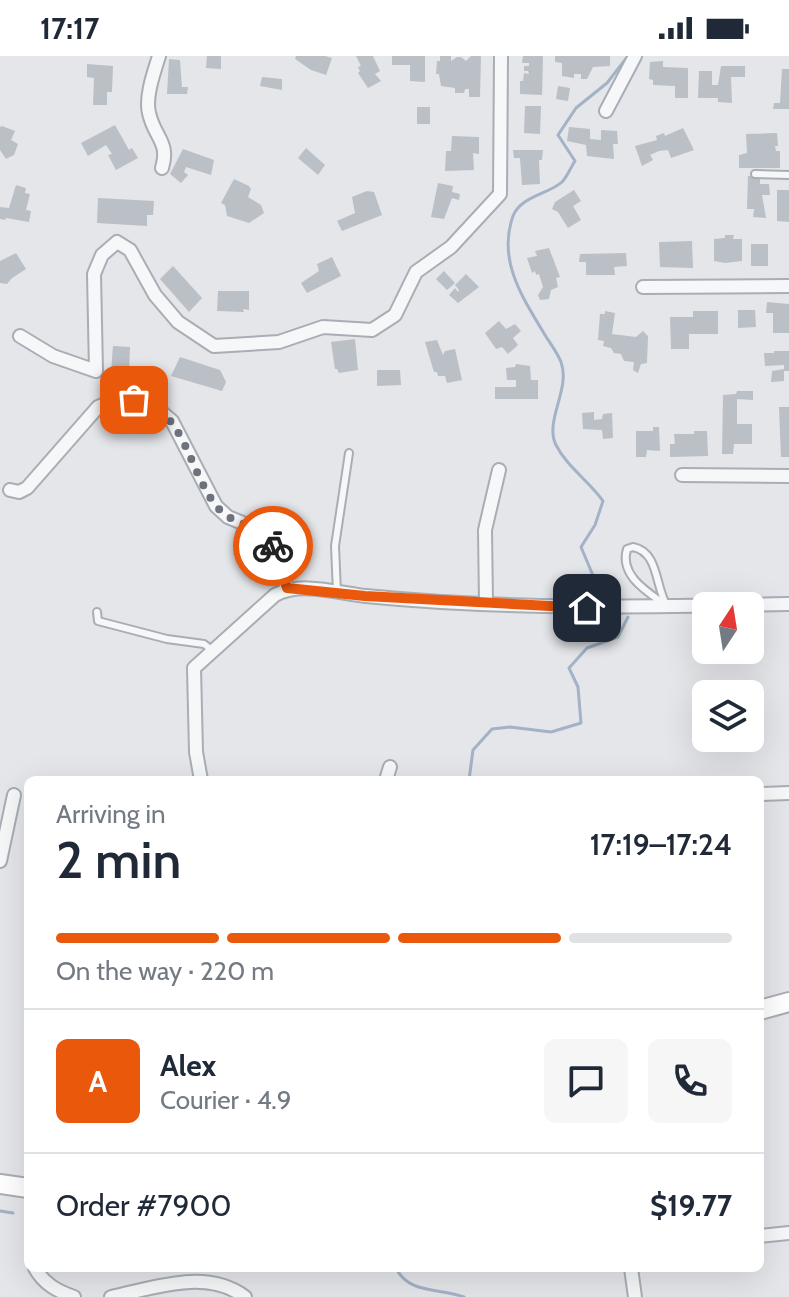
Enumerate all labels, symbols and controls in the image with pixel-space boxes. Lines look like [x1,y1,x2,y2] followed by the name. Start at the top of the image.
[40,10,99,47] text: 17:17
[100,366,168,434] pin
[112,378,156,422] icon: bag
[233,506,313,586] courier
[251,524,295,568] icon: bike
[553,574,621,642] pin
[565,586,609,630] icon: home
[692,592,764,664] north arrow
[692,592,764,752] map controls
[692,680,764,752] button: layers
[56,798,166,830] text: Arriving in
[590,826,732,863] text: 17:19–17:24
[56,828,181,891] text: 2 min
[56,955,274,987] text: On the way · 220 m
[544,1039,628,1123] button: chat
[648,1039,732,1123] button: phone
[160,1047,216,1084] text: Alex
[89,1063,107,1100] text: A
[160,1084,292,1116] text: Courier · 4.9
[56,1187,231,1224] text: Order #7900
[650,1187,732,1224] text: $19.77

